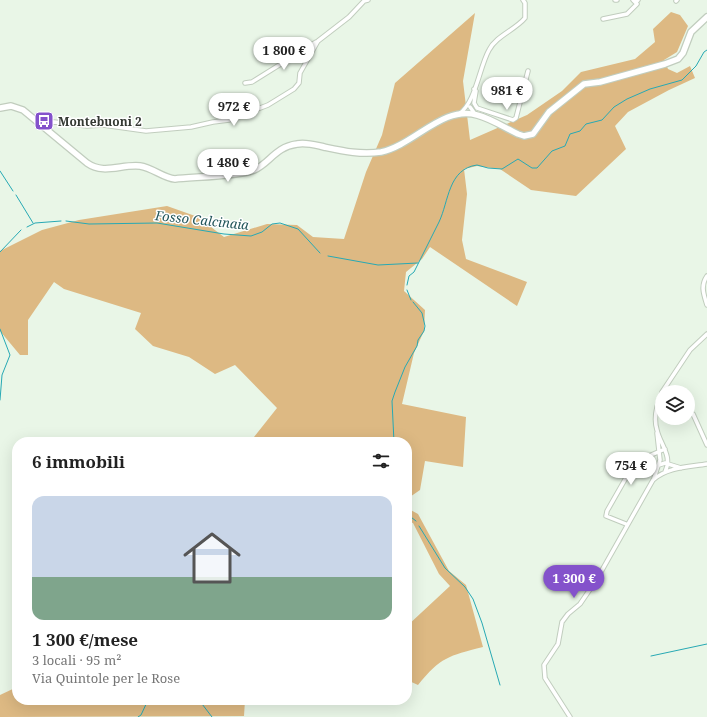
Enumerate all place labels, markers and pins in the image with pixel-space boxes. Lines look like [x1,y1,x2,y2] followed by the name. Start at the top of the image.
[247,37,321,71] pin: 1 800 €
[479,77,535,111] pin: 981 €
[206,93,262,127] pin: 972 €
[33,110,55,132] bus stop icon: Montebuoni 2
[58,113,142,130] place label: Montebuoni 2
[191,149,265,183] pin: 1 480 €
[603,452,659,486] pin: 754 €
[537,565,611,599] pin: 1 300 €

